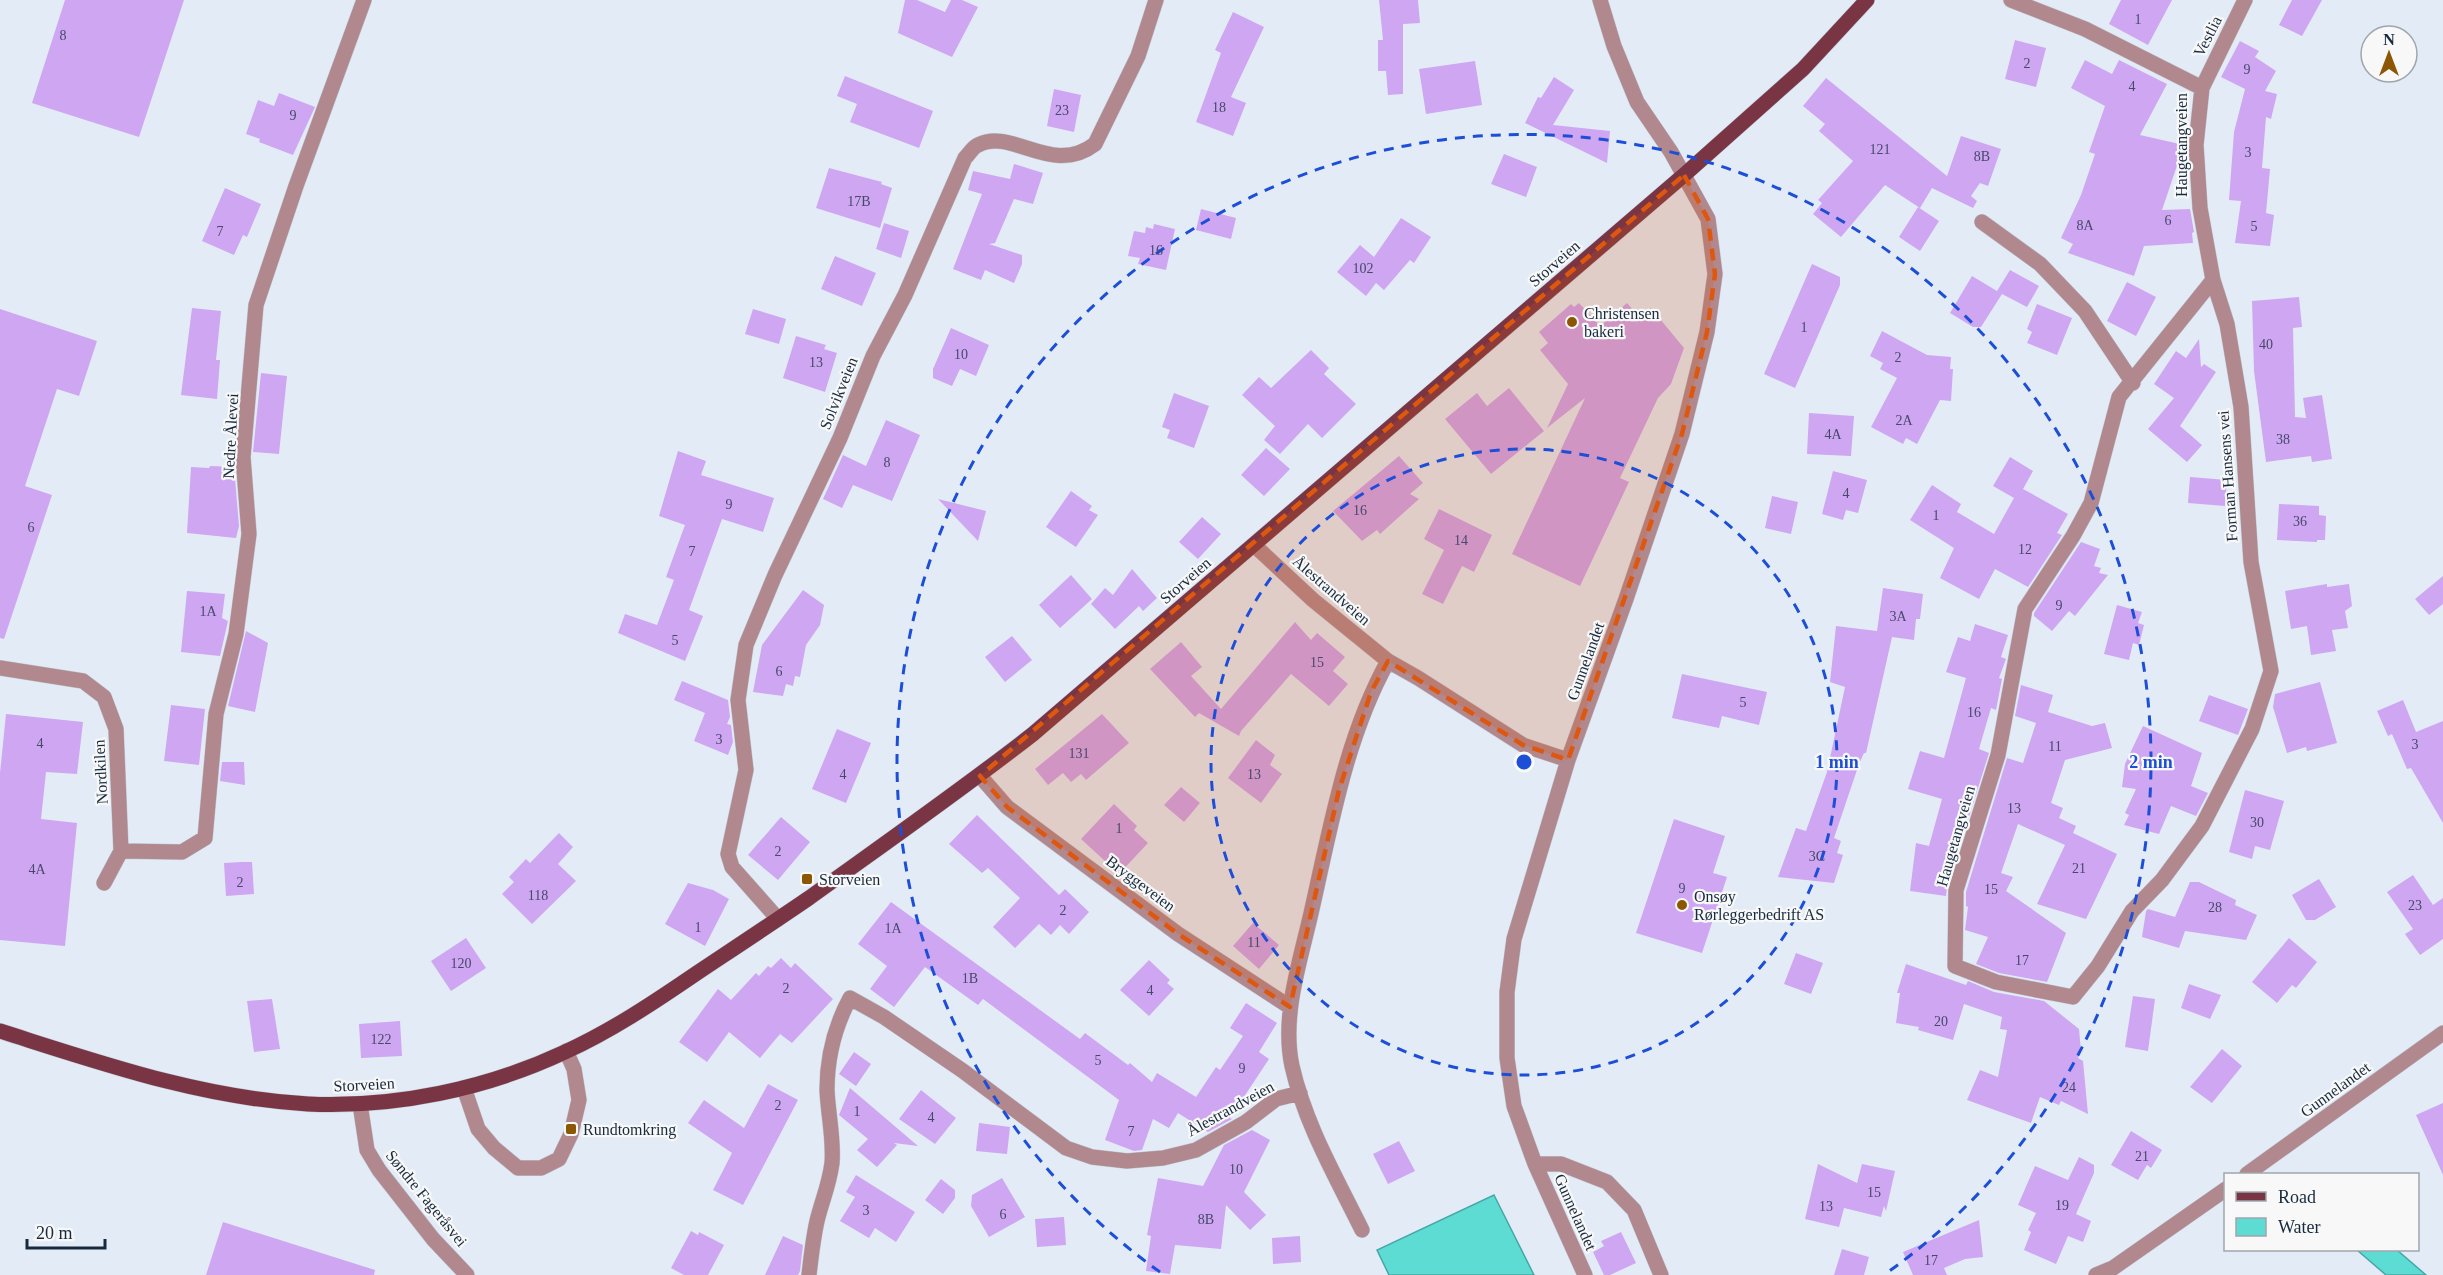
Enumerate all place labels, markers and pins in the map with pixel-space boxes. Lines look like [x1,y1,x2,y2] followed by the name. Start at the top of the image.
[1584,305,1660,340] place label: Christensen bakeri
[1565,315,1579,329] marker: Christensen bakeri
[1514,752,1534,772] centre of rings
[819,871,880,888] place label: Storveien
[800,872,814,886] marker: Storveien
[1694,888,1824,924] place label: Onsøy Rørleggerbedrift AS
[1675,898,1689,912] marker: Onsøy Rørleggerbedrift AS
[583,1121,676,1139] place label: Rundtomkring
[564,1122,578,1136] marker: Rundtomkring

